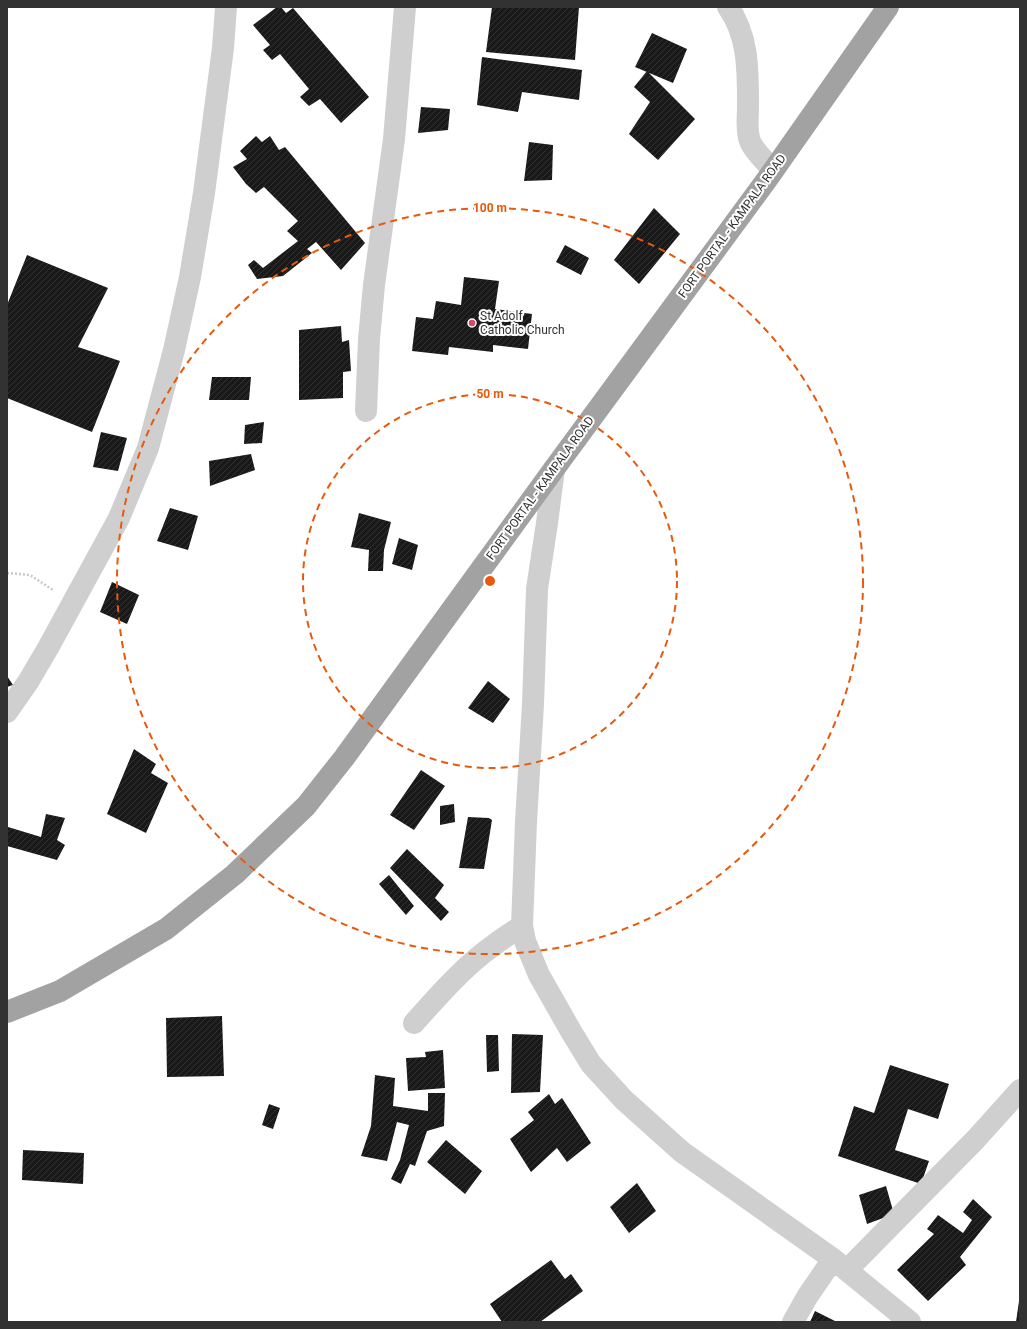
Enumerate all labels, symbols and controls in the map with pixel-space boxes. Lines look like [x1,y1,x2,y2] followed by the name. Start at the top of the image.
[675,151,789,300] street label: FORT PORTAL - KAMPALA ROAD
[473,201,507,215] text: 100 m
[480,309,565,337] place label: St Adolf Catholic Church
[467,318,477,328] marker: St Adolf Catholic Church
[476,387,504,401] text: 50 m
[483,413,597,562] street label: FORT PORTAL - KAMPALA ROAD
[483,574,497,588] centre of rings

